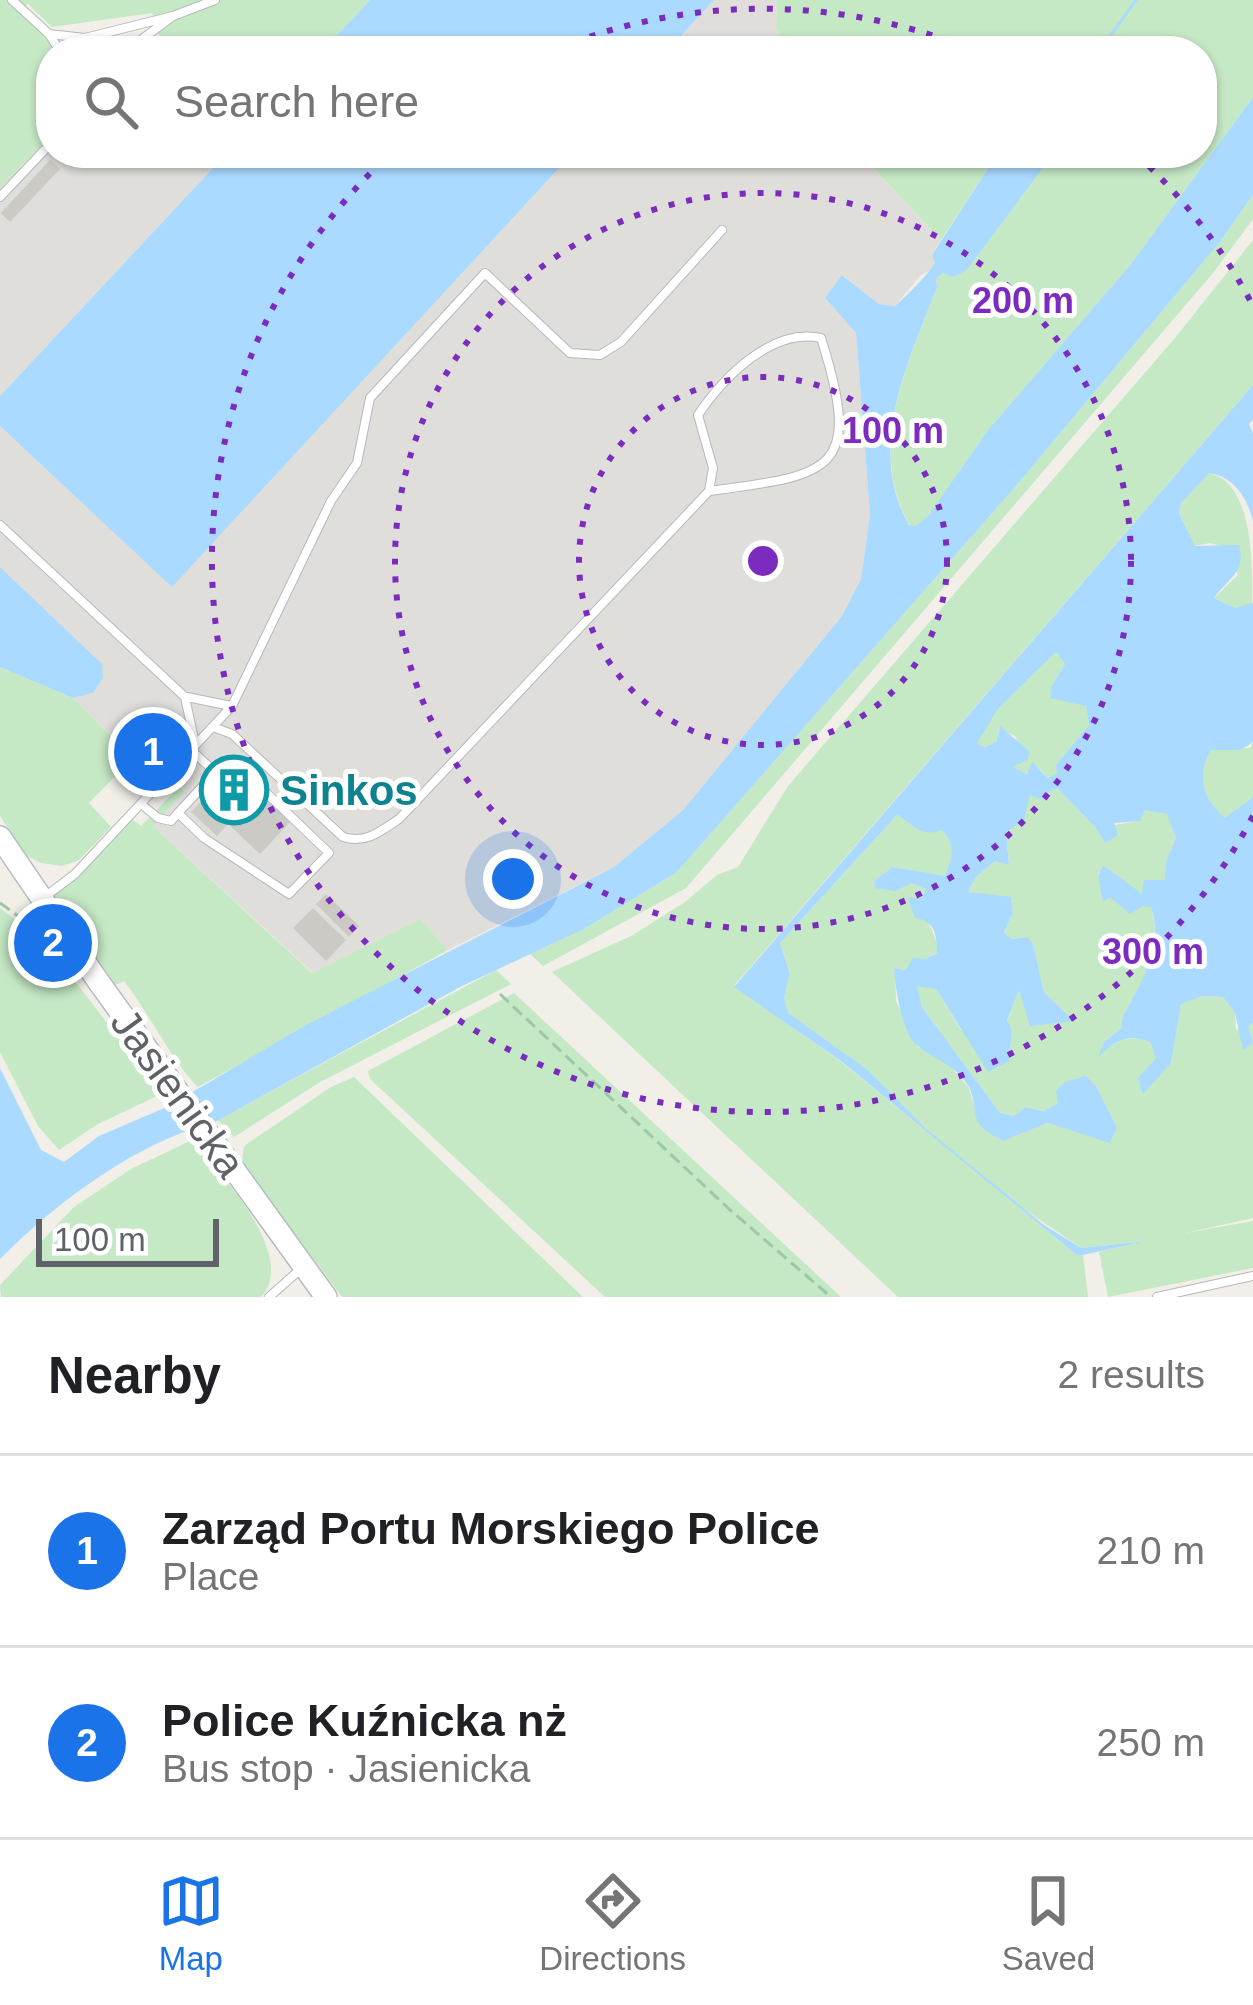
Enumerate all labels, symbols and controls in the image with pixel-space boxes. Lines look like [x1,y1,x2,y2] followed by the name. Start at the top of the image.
[36,36,1217,168] search box
[78,69,144,135] icon: search
[174,76,419,127] text: Search here
[972,280,1074,321] text: 200 m
[842,410,944,451] text: 100 m
[742,540,784,582] centre of rings
[114,707,192,797] pin: 1
[199,755,269,825] building icon: Sinkos
[280,767,418,814] place label: Sinkos
[483,849,543,909] your location
[14,898,92,988] pin: 2
[1102,931,1204,972] text: 300 m
[101,1000,255,1187] street label: Jasienicka
[36,1213,219,1266] scale bar
[54,1221,146,1258] text: 100 m
[48,1347,221,1404] text: Nearby
[1058,1353,1205,1396] text: 2 results
[162,1503,820,1554] text: Zarząd Portu Morskiego Police
[76,1529,98,1572] text: 1
[1097,1529,1205,1572] text: 210 m
[162,1555,260,1598] text: Place
[162,1695,567,1746] text: Police Kuźnicka nż
[76,1721,98,1764] text: 2
[1097,1721,1205,1764] text: 250 m
[162,1747,531,1790] text: Bus stop · Jasienicka
[158,1868,224,1978] tab: Map
[539,1868,686,1978] tab: Directions
[1002,1868,1095,1978] tab: Saved

